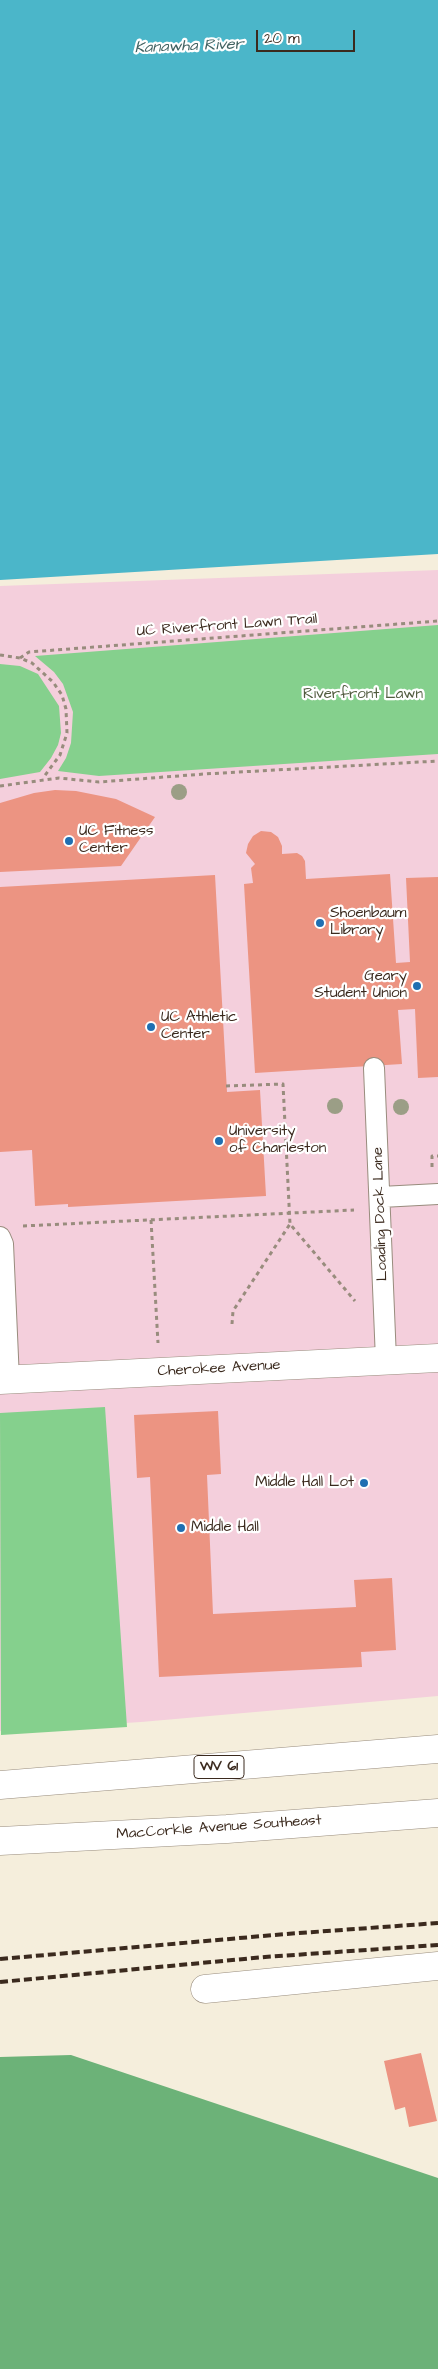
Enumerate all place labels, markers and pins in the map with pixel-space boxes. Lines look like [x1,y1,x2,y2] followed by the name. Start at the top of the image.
[79,823,153,858] place label: UC Fitness Center
[63,835,75,847] marker: UC Fitness Center
[330,905,406,940] place label: Shoenbaum Library
[314,917,326,929] marker: Shoenbaum Library
[314,968,407,1003] place label: Geary Student Union
[411,980,423,992] marker: Geary Student Union
[161,1009,237,1044] place label: UC Athletic Center
[145,1021,157,1033] marker: UC Athletic Center
[229,1123,326,1158] place label: University of Charleston
[213,1135,225,1147] marker: University of Charleston
[255,1474,354,1492] place label: Middle Hall Lot
[358,1477,370,1489] marker: Middle Hall Lot
[191,1519,259,1537] place label: Middle Hall
[175,1522,187,1534] marker: Middle Hall

